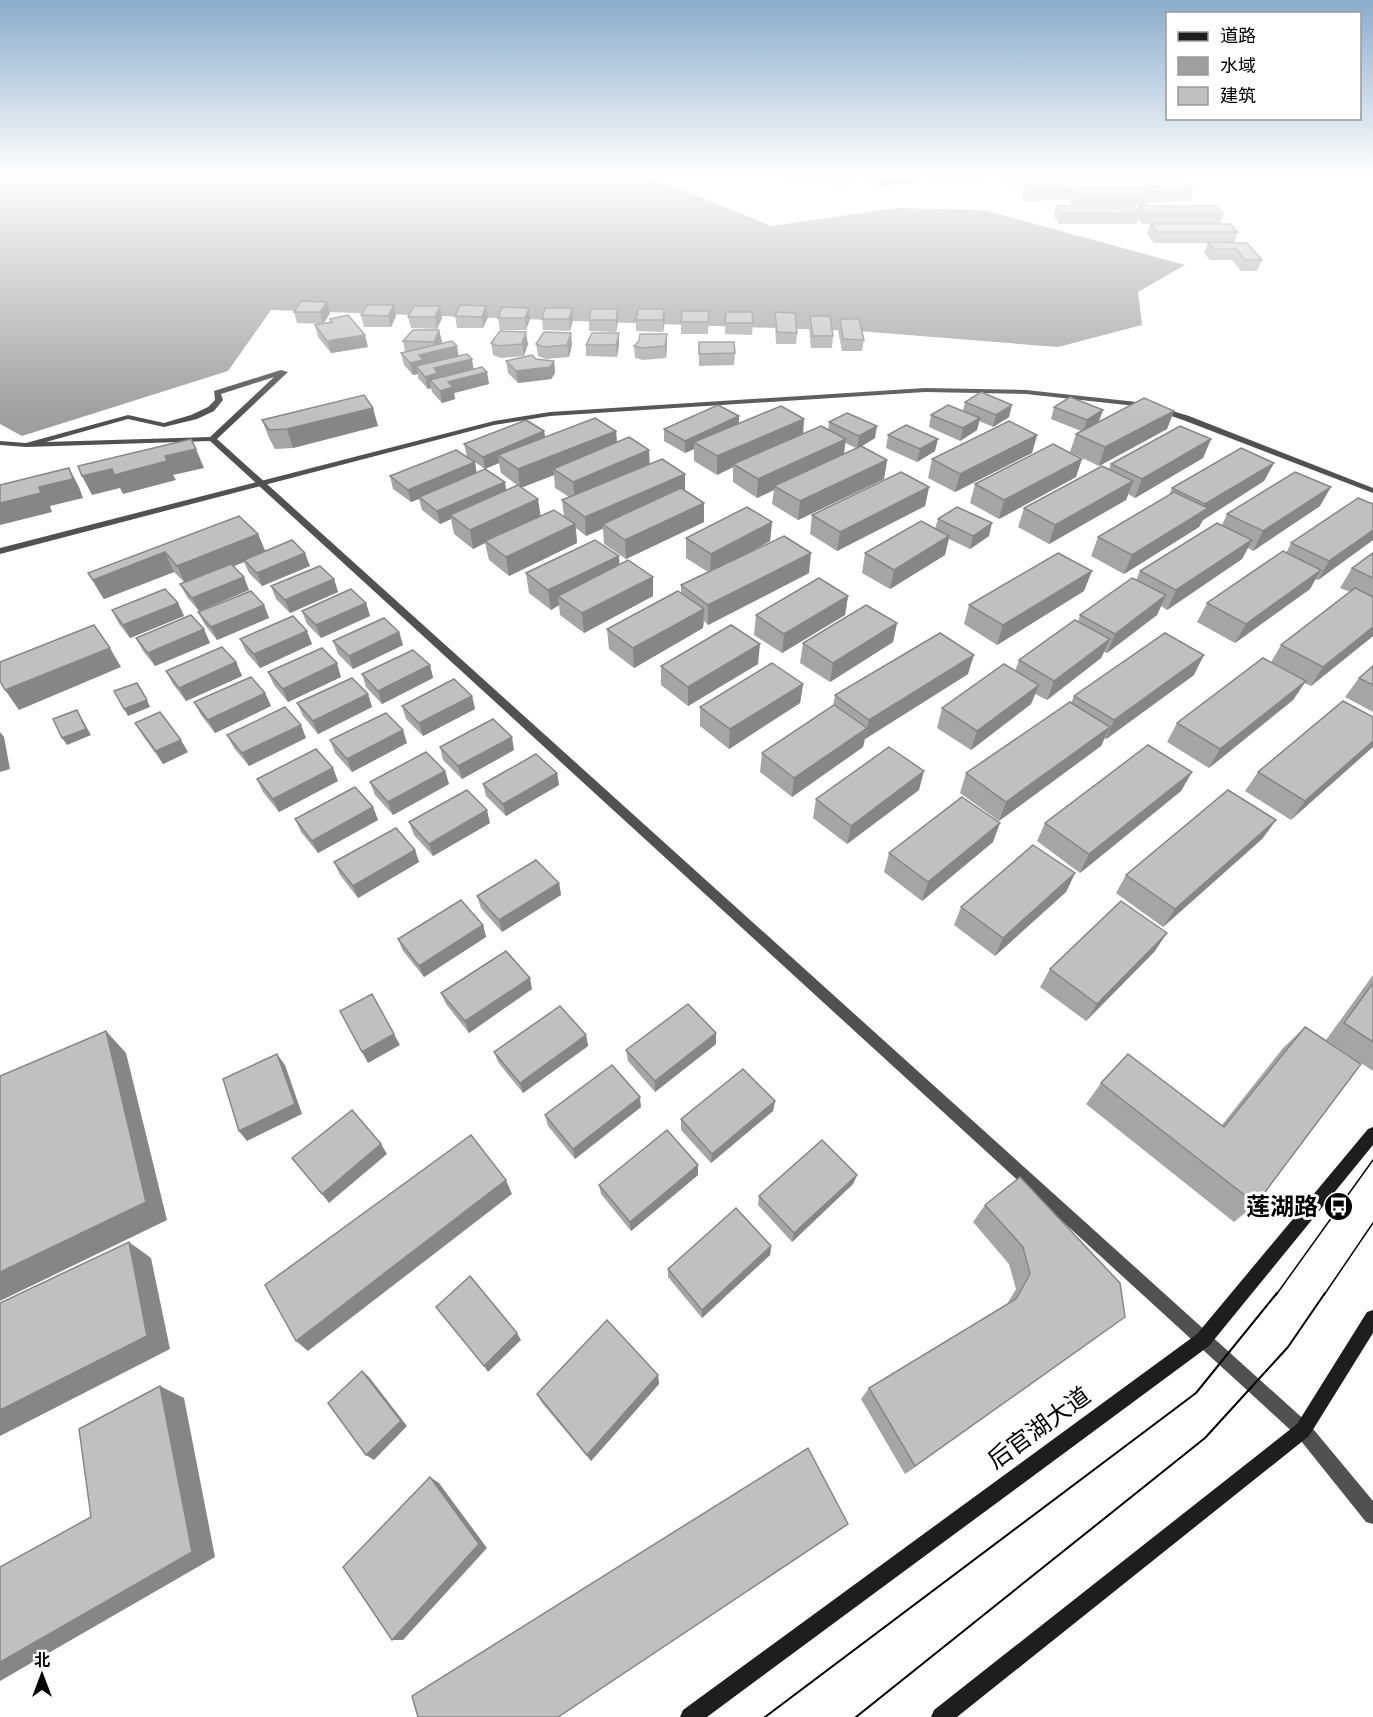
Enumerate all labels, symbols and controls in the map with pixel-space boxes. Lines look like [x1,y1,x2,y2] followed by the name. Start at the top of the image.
[1166,12,1361,120] legend
[1220,25,1256,47] text: 道路
[1220,55,1256,77] text: 水域
[1220,85,1256,107] text: 建筑
[1323,1191,1355,1223] bus stop icon: 莲湖路
[1246,1193,1318,1221] place label: 莲湖路
[982,1381,1096,1475] street label: 后官湖大道
[12,1645,72,1705] north arrow
[34,1651,50,1670] text: 北

